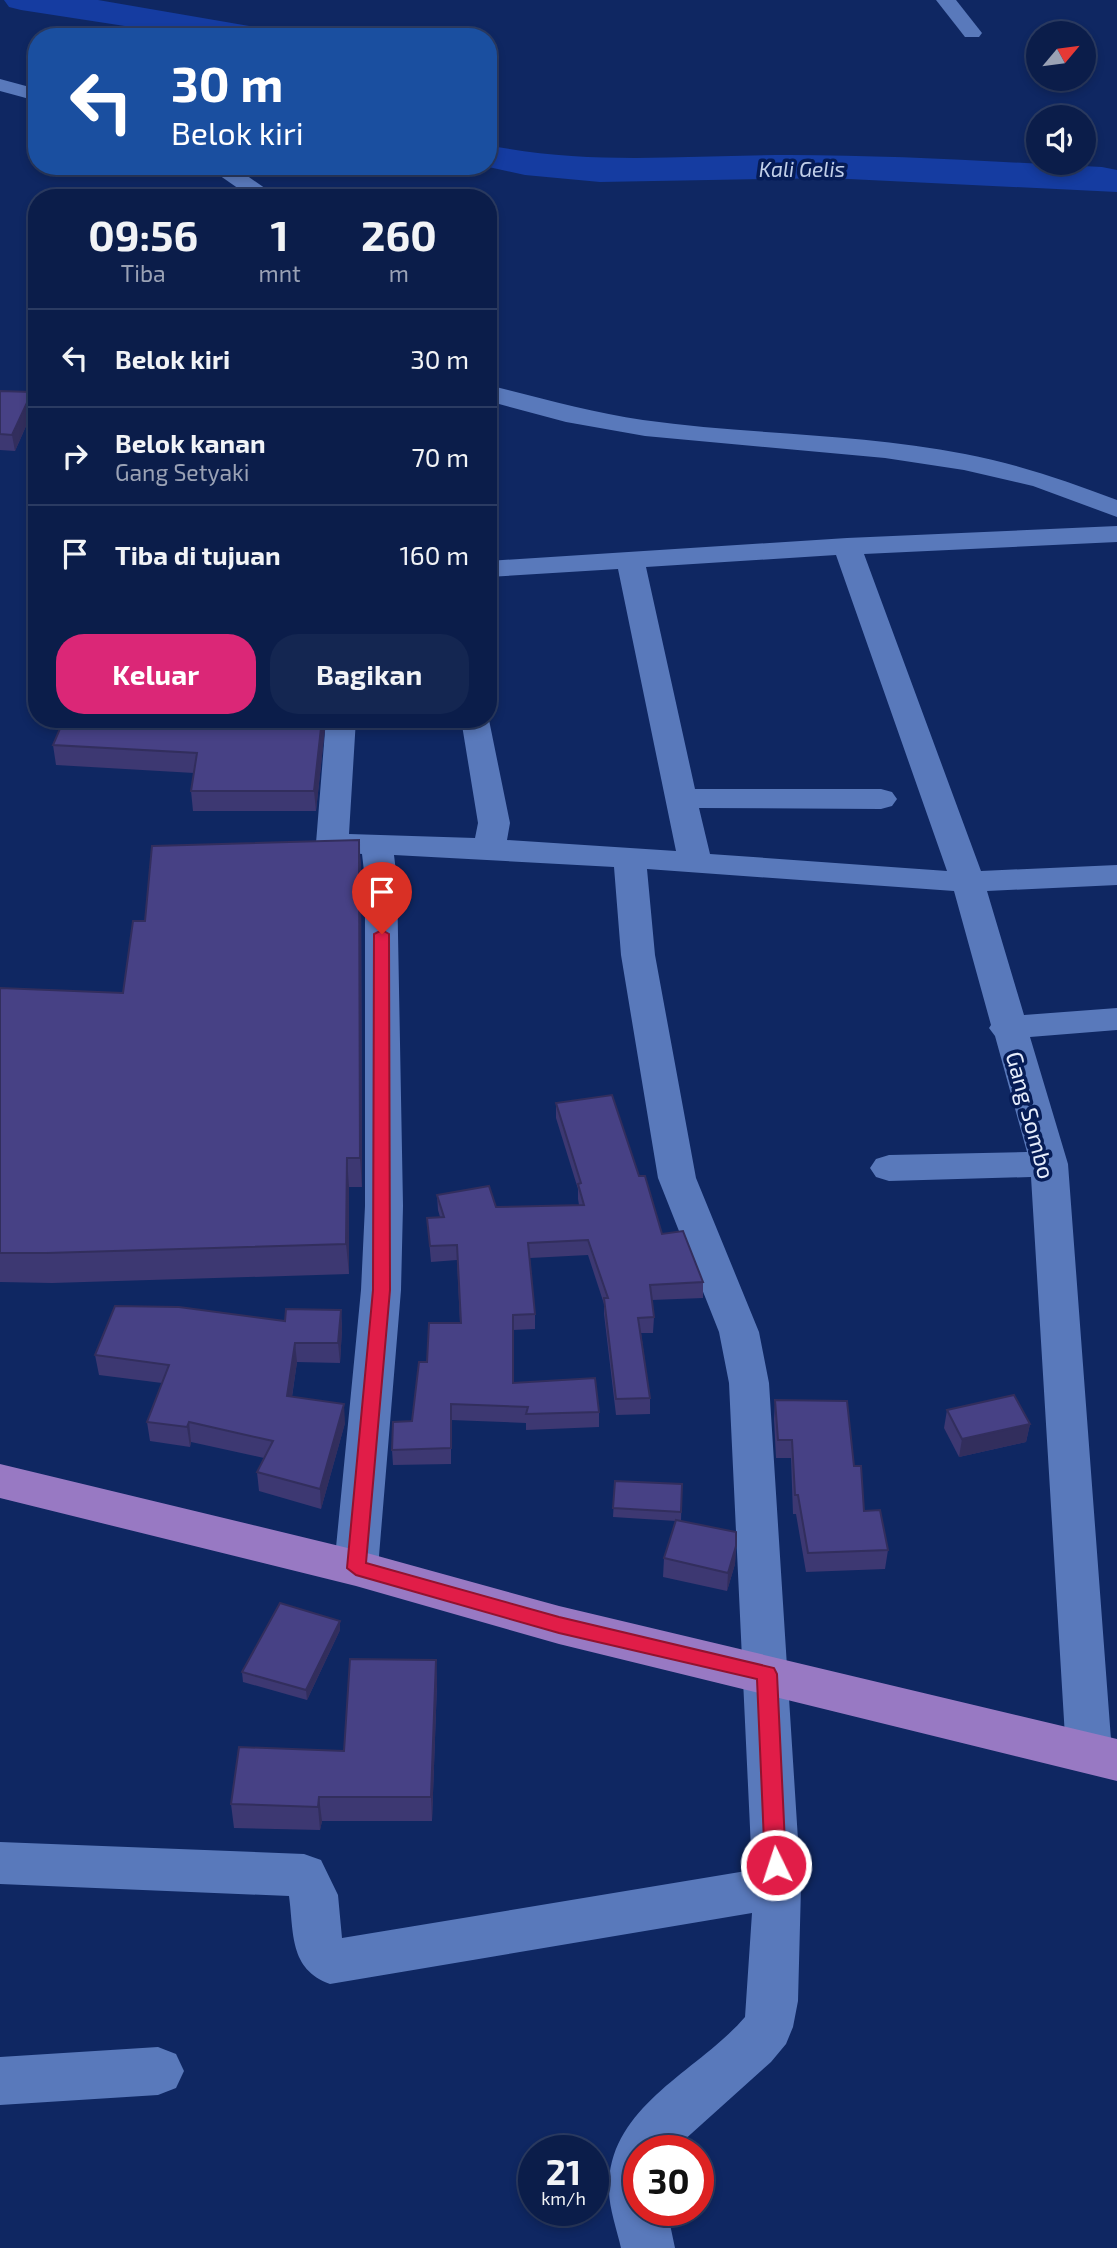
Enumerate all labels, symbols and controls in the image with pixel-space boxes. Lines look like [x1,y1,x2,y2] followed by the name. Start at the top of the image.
[1026,21,1096,91] north arrow
[1026,21,1096,175] map controls
[171,53,283,112] text: 30 m
[56,56,147,147] icon: left
[1026,105,1096,175] button: sound
[171,113,304,151] text: Belok kiri
[759,156,845,181] water label: Kali Gelis
[88,209,198,259] text: 09:56
[271,209,289,259] text: 1
[361,209,437,259] text: 260
[121,259,166,287] text: Tiba
[259,259,301,287] text: mnt
[389,259,409,287] text: m
[56,339,94,377] icon: left
[115,343,230,374] text: Belok kiri
[410,343,469,374] text: 30 m
[115,427,266,458] text: Belok kanan
[56,437,94,475] icon: right
[411,441,469,472] text: 70 m
[115,458,250,486] text: Gang Setyaki
[56,535,94,573] icon: arrive
[115,539,281,570] text: Tiba di tujuan
[400,539,469,570] text: 160 m
[56,634,256,714] button: Keluar
[270,634,469,714] button: Bagikan
[352,862,412,934] pin
[363,873,401,911] icon: arrive
[1001,1048,1061,1182] street label: Gang Sombo
[739,1828,813,1902] position arrow
[623,2135,714,2226] speed limit sign: 30
[546,2150,581,2192] text: 21
[541,2187,586,2209] text: km/h

